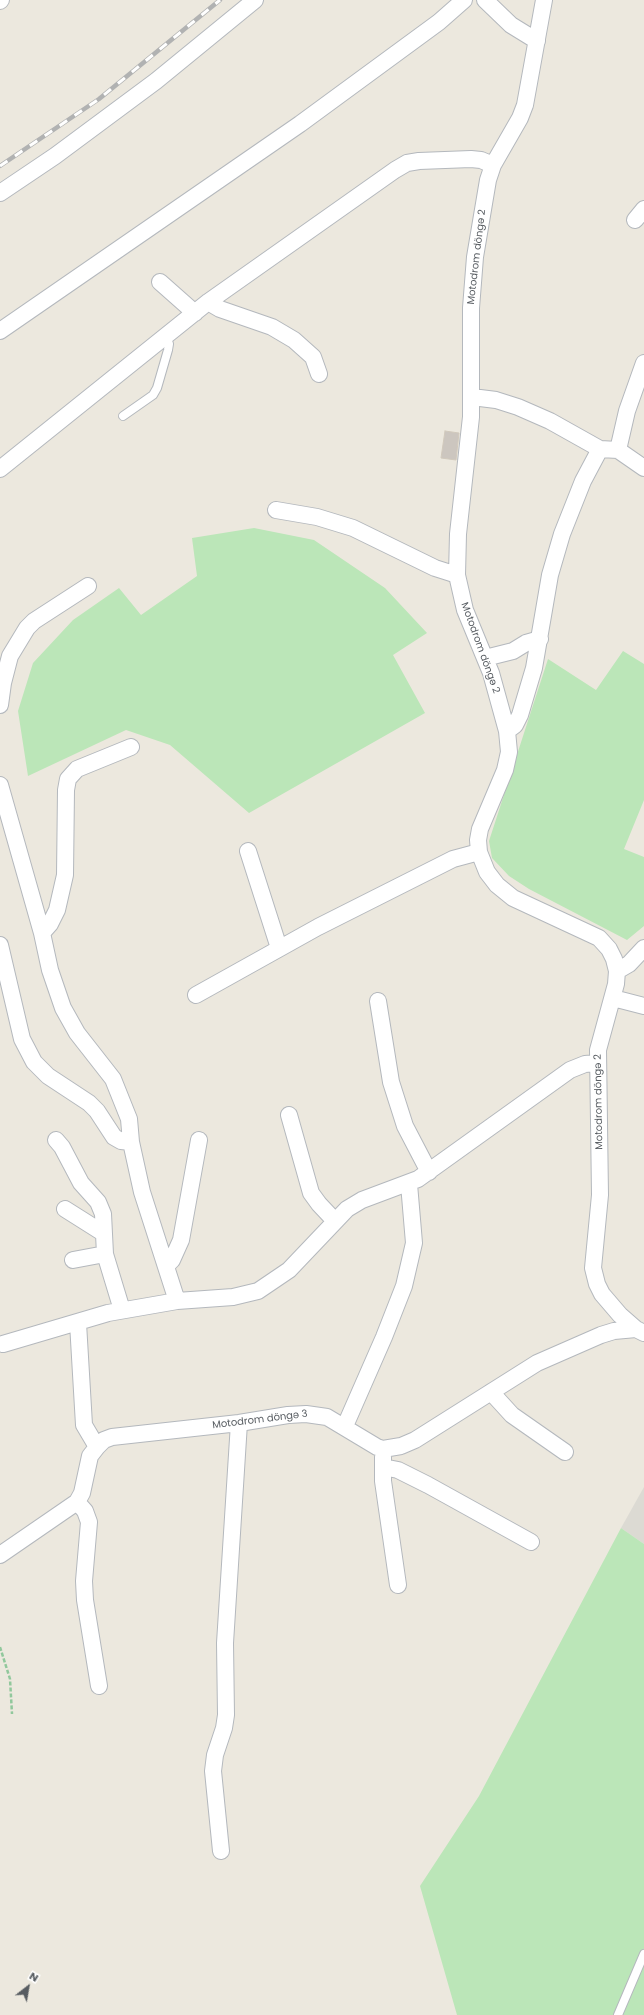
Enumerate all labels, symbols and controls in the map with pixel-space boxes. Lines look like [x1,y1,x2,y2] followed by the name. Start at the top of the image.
[465,209,489,305] street label: Motodrom döngə 2
[458,601,502,695] street label: Motodrom döngə 2
[592,1054,606,1150] street label: Motodrom döngə 2
[212,1408,308,1432] street label: Motodrom döngə 3
[8,1967,48,2007] north arrow
[27,1968,42,1986] text: N

